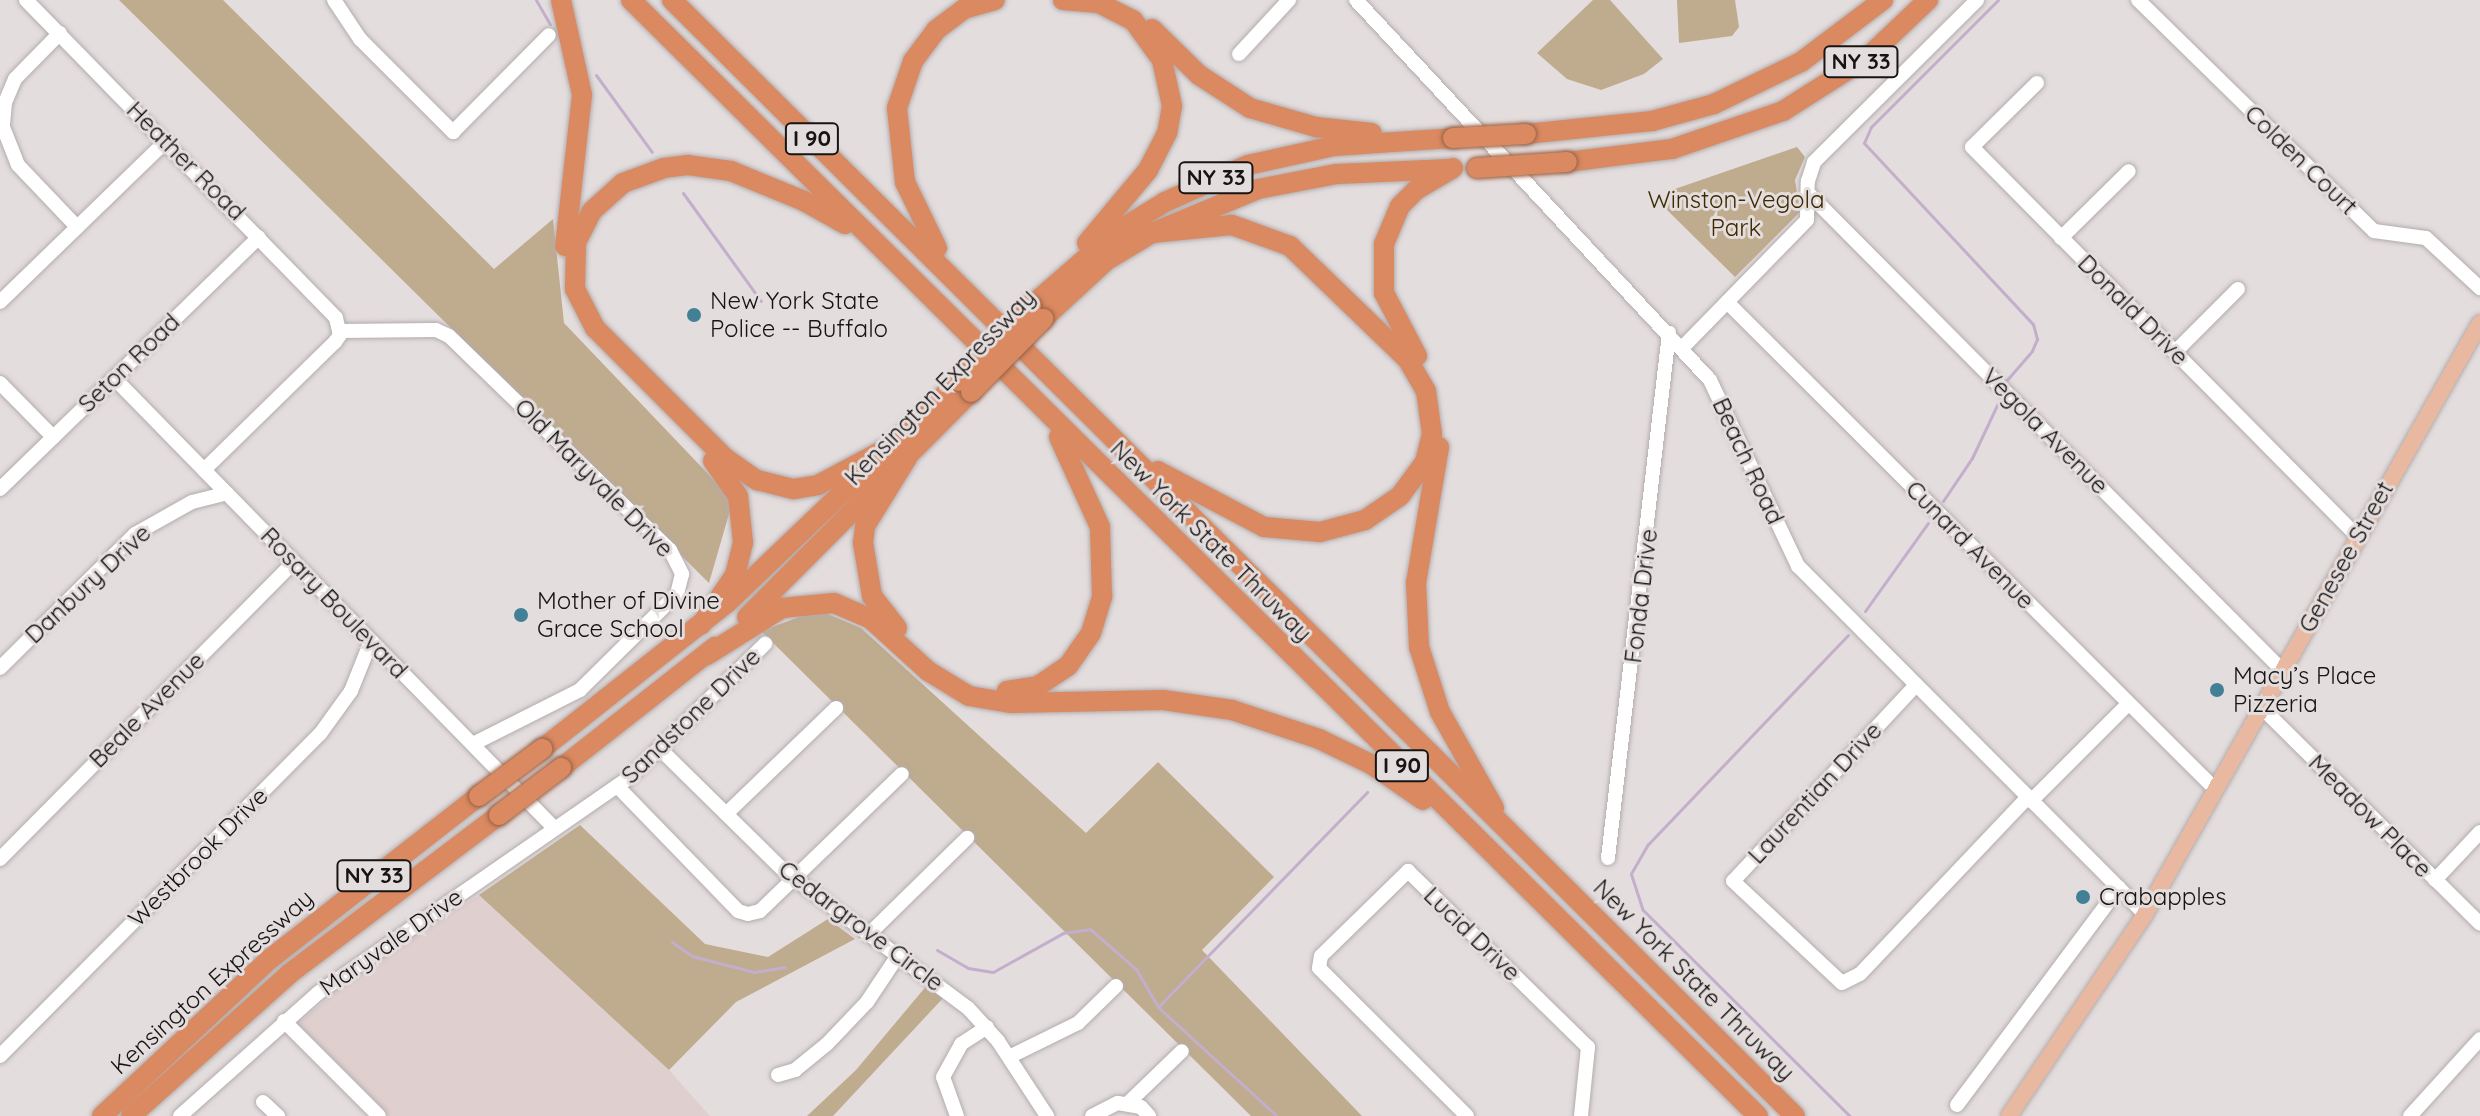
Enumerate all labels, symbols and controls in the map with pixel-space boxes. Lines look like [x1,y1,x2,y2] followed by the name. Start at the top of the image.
[1823,44,1899,80] road number: NY 33
[121,96,251,226] street label: Heather Road
[2239,99,2363,221] street label: Colden Court
[784,121,840,157] road number: I 90
[1178,160,1254,196] road number: NY 33
[1647,186,1825,242] park label: Winston-Vegola Park
[2072,249,2194,371] street label: Donald Drive
[839,283,1041,491] street label: Kensington Expressway
[710,287,888,343] place label: New York State Police -- Buffalo
[685,306,703,324] marker: New York State Police -- Buffalo
[72,308,186,418] street label: Seton Road
[1976,362,2114,500] street label: Vegola Avenue
[509,393,679,563] street label: Old Maryvale Drive
[1706,393,1790,529] street label: Beach Road
[1104,434,1318,648] street label: New York State Thruway
[1900,475,2040,615] street label: Cunard Avenue
[2293,476,2399,638] street label: Genesee Street
[19,519,157,649] street label: Danbury Drive
[255,521,413,685] street label: Rosary Boulevard
[1618,527,1664,665] street label: Fonda Drive
[537,587,720,643] place label: Mother of Divine Grace School
[512,606,530,624] marker: Mother of Divine Grace School
[616,642,766,790] street label: Sandstone Drive
[83,646,211,774] street label: Beale Avenue
[2233,662,2376,718] place label: Macy’s Place Pizzeria
[2208,681,2226,699] marker: Macy’s Place Pizzeria
[1742,716,1888,870] street label: Laurentian Drive
[1374,748,1430,784] road number: I 90
[2303,749,2437,883] street label: Meadow Place
[122,781,274,933] street label: Westbrook Drive
[773,855,949,997] street label: Cedargrove Circle
[336,858,412,894] road number: NY 33
[1587,873,1801,1087] street label: New York State Thruway
[1418,881,1526,987] street label: Lucid Drive
[314,882,468,1002] street label: Maryvale Drive
[2099,883,2226,911] place label: Crabapples
[105,884,319,1080] street label: Kensington Expressway
[2074,888,2092,906] marker: Crabapples

